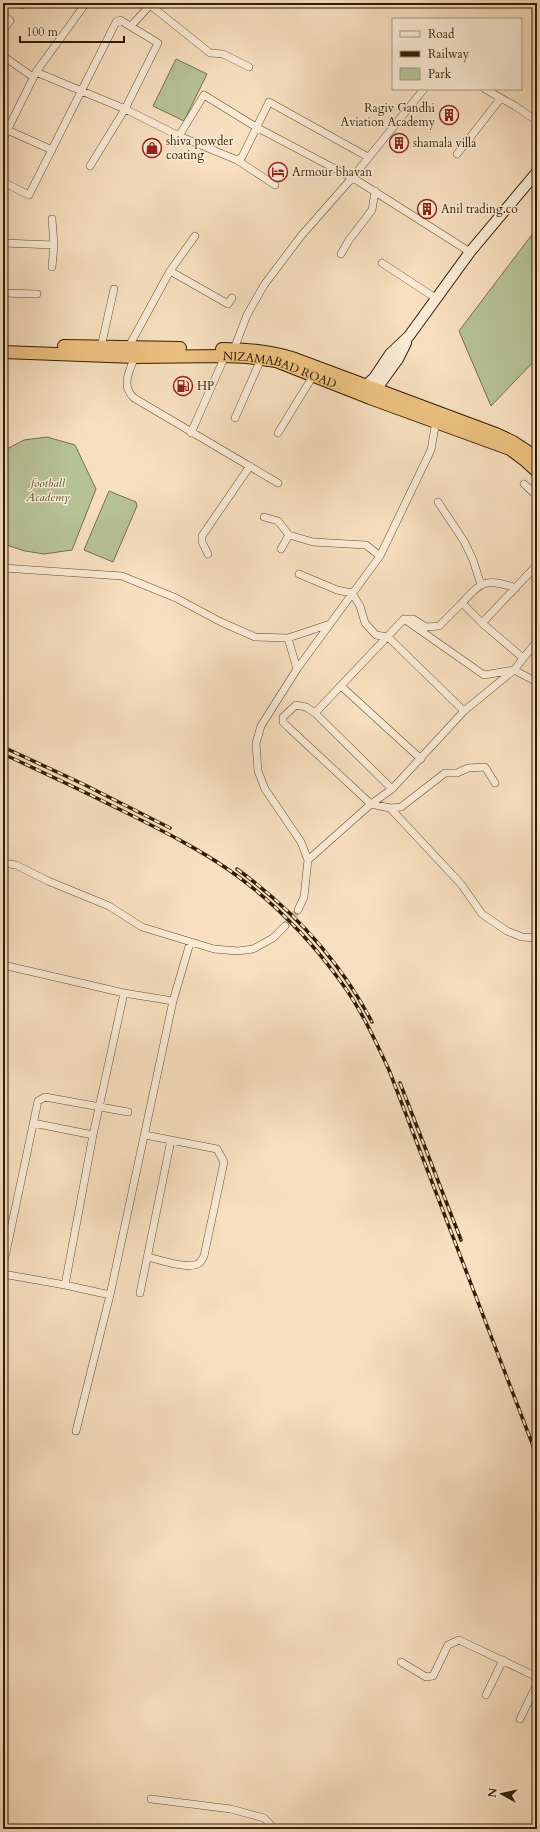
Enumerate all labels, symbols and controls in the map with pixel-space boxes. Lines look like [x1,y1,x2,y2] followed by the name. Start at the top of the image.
[20,18,124,44] scale bar
[392,18,522,90] legend
[26,24,59,40] text: 100 m
[428,26,455,42] text: Road
[428,46,470,62] text: Railway
[428,66,452,82] text: Park
[341,100,436,130] place label: Ragiv Gandhi Aviation Academy
[438,104,460,126] building icon: Ragiv Gandhi Aviation Academy
[388,132,410,154] building icon: shamala villa
[166,133,234,163] place label: shiva powder coating
[413,135,477,151] place label: shamala villa
[141,137,163,159] shop icon: shiva powder coating
[267,161,289,183] hotel icon: Armour bhavan
[292,164,372,180] place label: Armour bhavan
[416,198,438,220] building icon: Anil trading.co
[441,201,518,217] place label: Anil trading.co
[223,348,339,392] street label: NIZAMABAD ROAD
[172,375,194,397] fuel station icon: HP
[197,378,214,394] place label: HP
[25,475,70,505] park label: football Academy
[482,1774,522,1814] north arrow
[485,1786,501,1798] text: N

